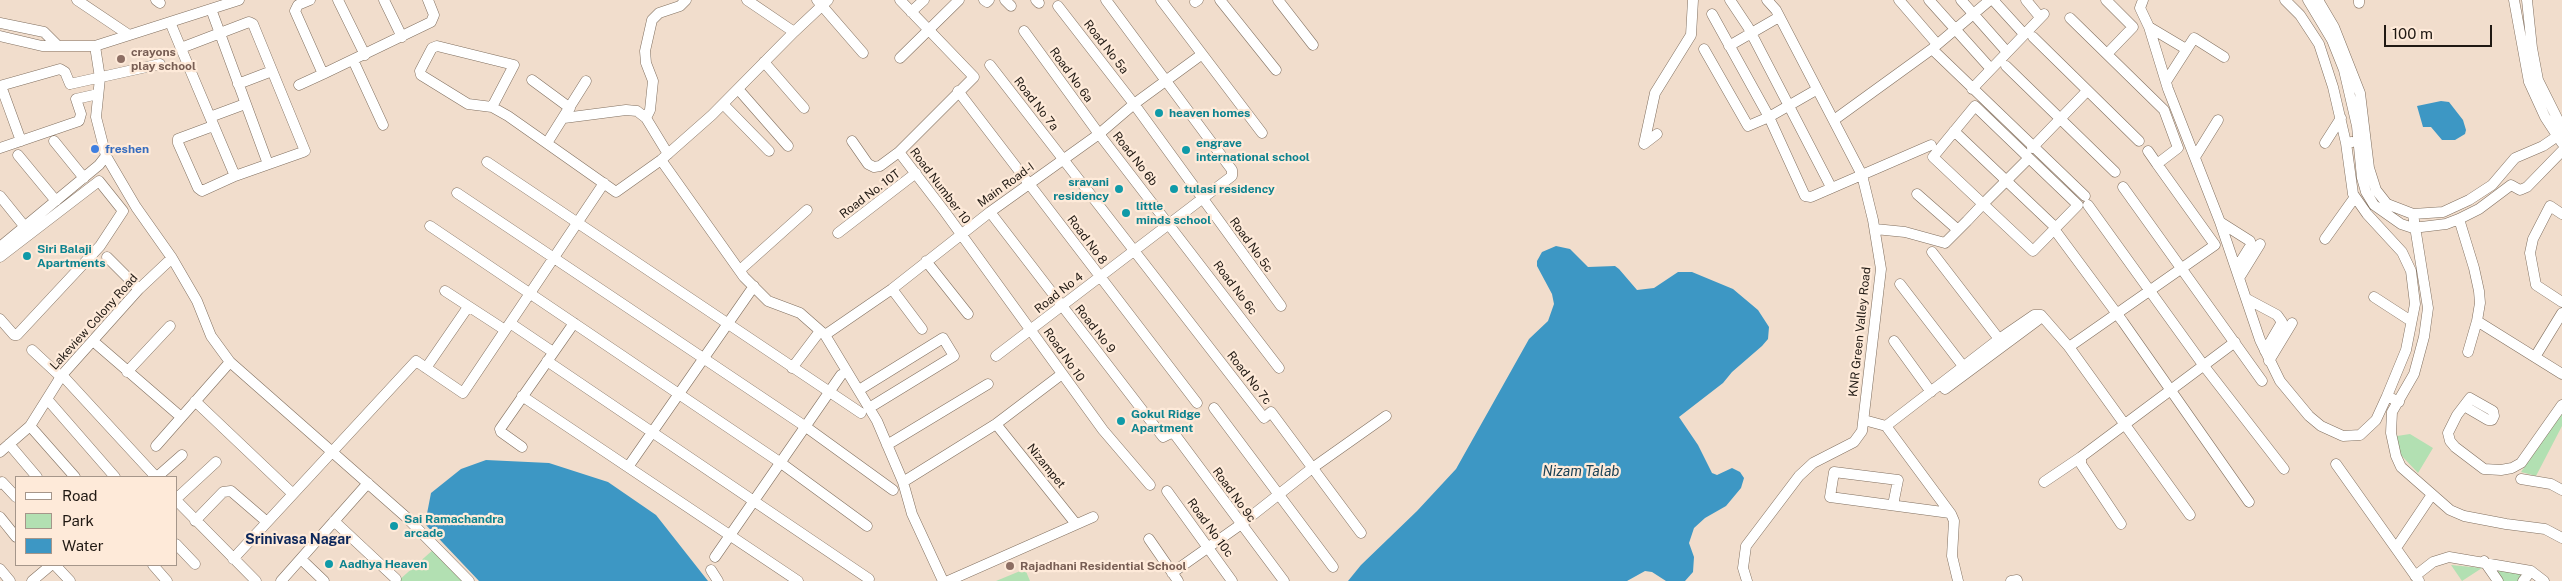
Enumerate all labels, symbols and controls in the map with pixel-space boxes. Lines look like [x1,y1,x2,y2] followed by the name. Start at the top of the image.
[2387,15,2494,47] scale bar
[1081,17,1131,77] street label: Road No 5a
[2392,25,2433,42] text: 100 m
[131,45,196,73] place label: crayons play school
[1046,45,1096,105] street label: Road No 6a
[115,53,127,65] marker: crayons play school
[1011,74,1061,134] street label: Road No 7a
[1169,106,1250,120] place label: heaven homes
[1153,107,1165,119] marker: heaven homes
[1109,129,1161,189] street label: Road No 6b
[1196,136,1310,164] place label: engrave international school
[105,142,149,156] place label: freshen
[89,143,101,155] marker: freshen
[1180,144,1192,156] marker: engrave international school
[907,145,973,227] street label: Road Number 10
[975,160,1037,210] street label: Main Road-I
[837,167,903,221] street label: Road No. 10T
[1053,175,1109,203] place label: sravani residency
[1184,182,1275,196] place label: tulasi residency
[1113,183,1125,195] marker: sravani residency
[1168,183,1180,195] marker: tulasi residency
[1136,199,1211,227] place label: little minds school
[1120,207,1132,219] marker: little minds school
[1064,213,1110,267] street label: Road No 8
[1226,215,1276,275] street label: Road No 5c
[37,242,105,270] place label: Siri Balaji Apartments
[21,250,33,262] marker: Siri Balaji Apartments
[1210,258,1260,318] street label: Road No 6c
[1846,266,1874,398] street label: KNR Green Valley Road
[1032,270,1086,316] street label: Road No 4
[47,271,141,373] street label: Lakeview Colony Road
[1072,302,1118,356] street label: Road No 9
[1040,325,1088,385] street label: Road No 10
[1224,348,1274,408] street label: Road No 7c
[1131,407,1201,435] place label: Gokul Ridge Apartment
[1115,415,1127,427] marker: Gokul Ridge Apartment
[1024,441,1068,491] street label: Nizampet
[1543,464,1619,480] water label: Nizam Talab
[1209,465,1259,525] street label: Road No 9c
[15,476,178,566] legend
[62,487,98,504] text: Road
[1184,496,1236,560] street label: Road No 10c
[62,512,94,529] text: Park
[404,512,504,540] place label: Sai Ramachandra arcade
[388,520,400,532] marker: Sai Ramachandra arcade
[245,532,351,548] district label: Srinivasa Nagar
[62,537,104,554] text: Water
[339,557,427,571] place label: Aadhya Heaven
[323,558,335,570] marker: Aadhya Heaven
[1020,559,1186,573] place label: Rajadhani Residential School
[1004,560,1016,572] marker: Rajadhani Residential School

